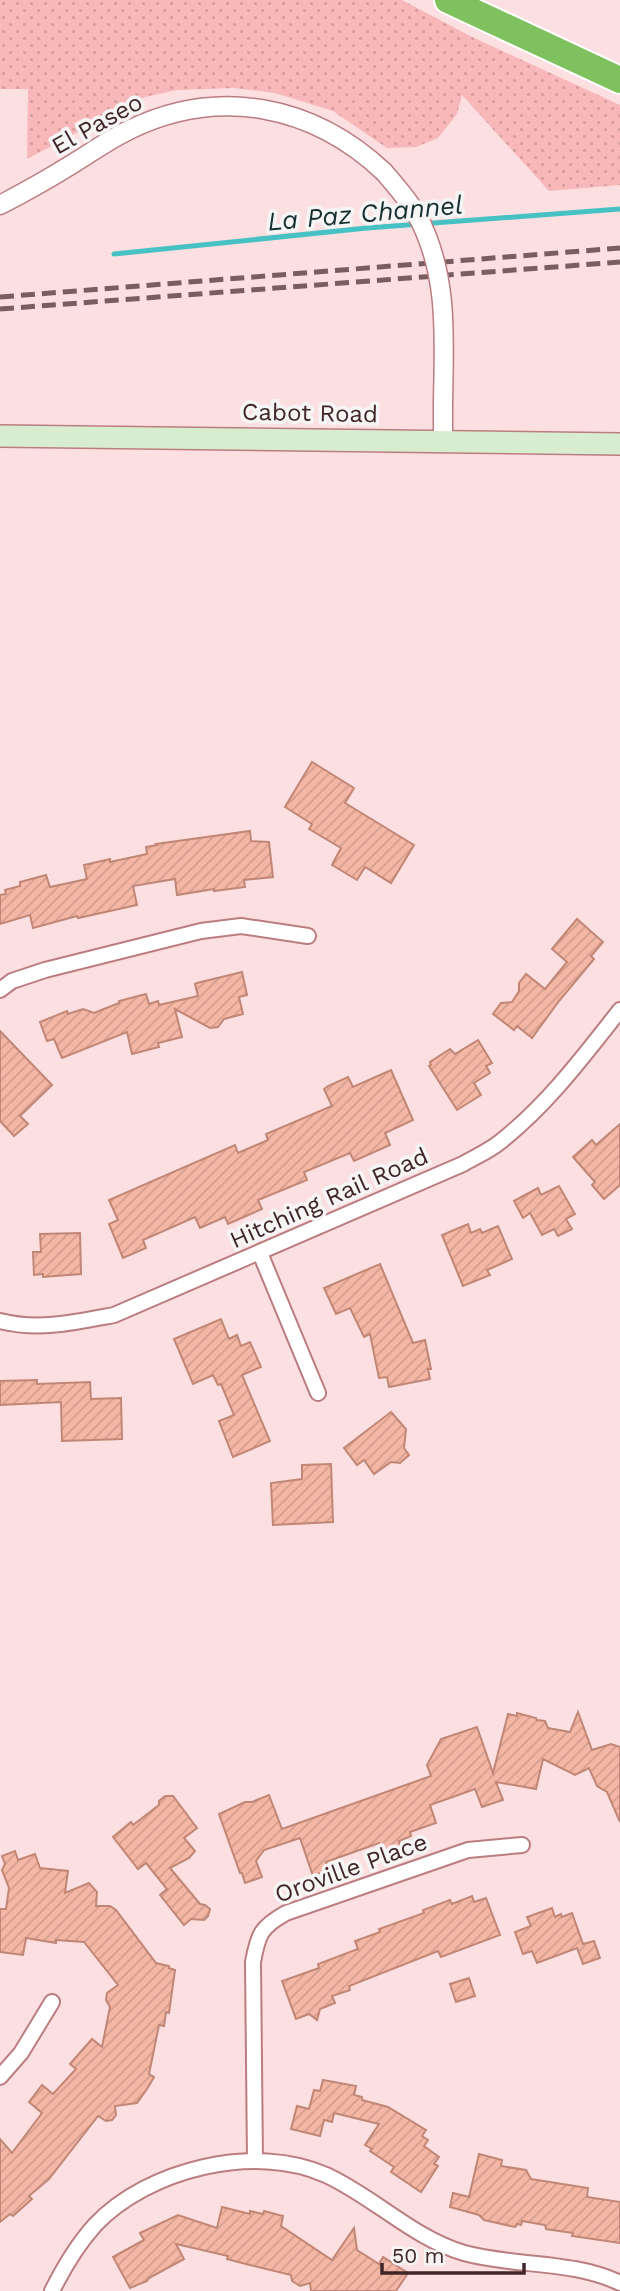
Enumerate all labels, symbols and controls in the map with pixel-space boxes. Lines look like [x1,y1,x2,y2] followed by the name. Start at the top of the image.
[47,88,147,160] street label: El Paseo
[266,190,464,236] water label: La Paz Channel
[242,398,378,428] street label: Cabot Road
[226,1142,432,1254] street label: Hitching Rail Road
[271,1827,431,1909] street label: Oroville Place
[382,2232,524,2276] scale bar
[392,2243,444,2268] text: 50 m

